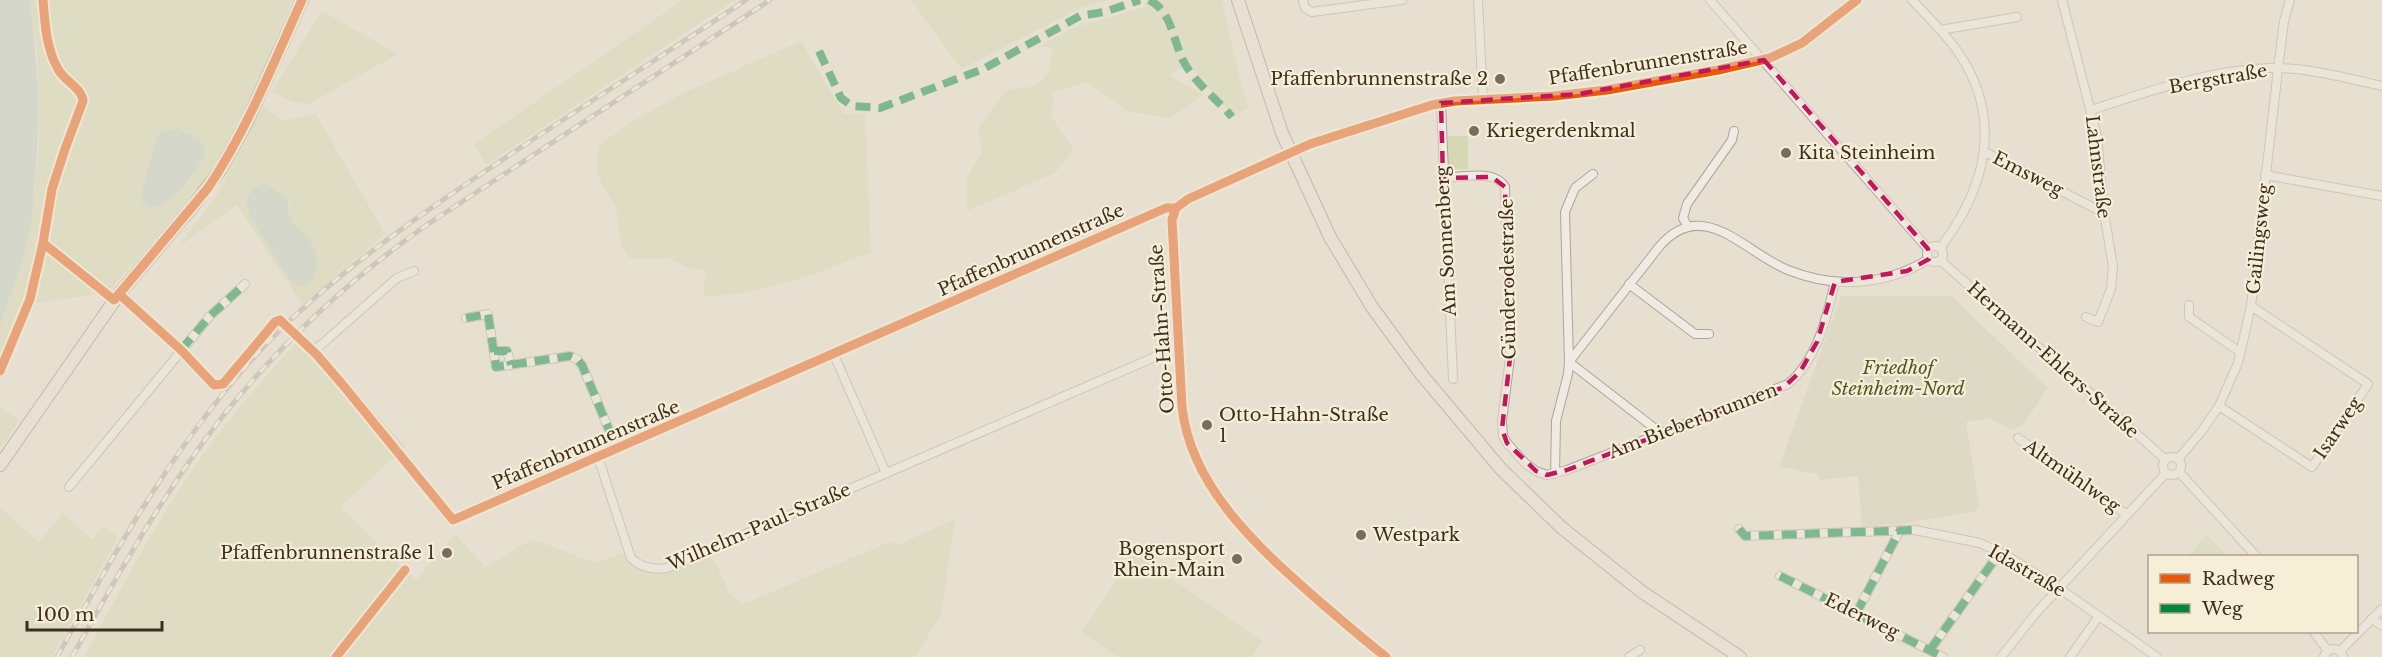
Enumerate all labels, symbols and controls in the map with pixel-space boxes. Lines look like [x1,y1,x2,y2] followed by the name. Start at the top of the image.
[1547,36,1749,90] street label: Pfaffenbrunnenstraße
[2167,60,2269,98] street label: Bergstraße
[1270,68,1488,90] place label: Pfaffenbrunnenstraße 2
[1493,72,1507,86] marker: Pfaffenbrunnenstraße 2
[2081,114,2115,220] street label: Lahnstraße
[1486,120,1636,142] place label: Kriegerdenkmal
[1467,124,1481,138] marker: Kriegerdenkmal
[1798,142,1935,164] place label: Kita Steinheim
[1779,146,1793,160] marker: Kita Steinheim
[1989,147,2067,201] street label: Emsweg
[1431,165,1461,318] street label: Am Sonnenberg
[2242,182,2276,295] street label: Gailingsweg
[1496,198,1520,360] street label: Günderodestraße
[934,199,1128,301] street label: Pfaffenbrunnenstraße
[1145,244,1179,414] street label: Otto-Hahn-Straße
[1963,277,2143,443] street label: Hermann-Ehlers-Straße
[1831,357,1965,400] park label: Friedhof Steinheim-Nord
[1604,379,1781,464] street label: Am Bieberbrunnen
[2309,393,2367,463] street label: Isarweg
[489,396,683,494] street label: Pfaffenbrunnenstraße
[1219,404,1389,447] place label: Otto-Hahn-Straße 1
[1200,418,1214,432] marker: Otto-Hahn-Straße 1
[2019,434,2124,517] street label: Altmühlweg
[663,478,854,576] street label: Wilhelm-Paul-Straße
[1372,524,1460,546] place label: Westpark
[1354,528,1368,542] marker: Westpark
[1113,538,1225,581] place label: Bogensport Rhein-Main
[1985,540,2069,602] street label: Idastraße
[220,542,435,564] place label: Pfaffenbrunnenstraße 1
[440,546,454,560] marker: Pfaffenbrunnenstraße 1
[1230,552,1244,566] marker: Bogensport Rhein-Main
[2148,555,2358,633] legend
[2202,568,2275,590] text: Radweg
[1821,589,1903,644] street label: Ederweg
[27,594,162,632] scale bar
[2201,598,2243,620] text: Weg
[36,604,94,626] text: 100 m

